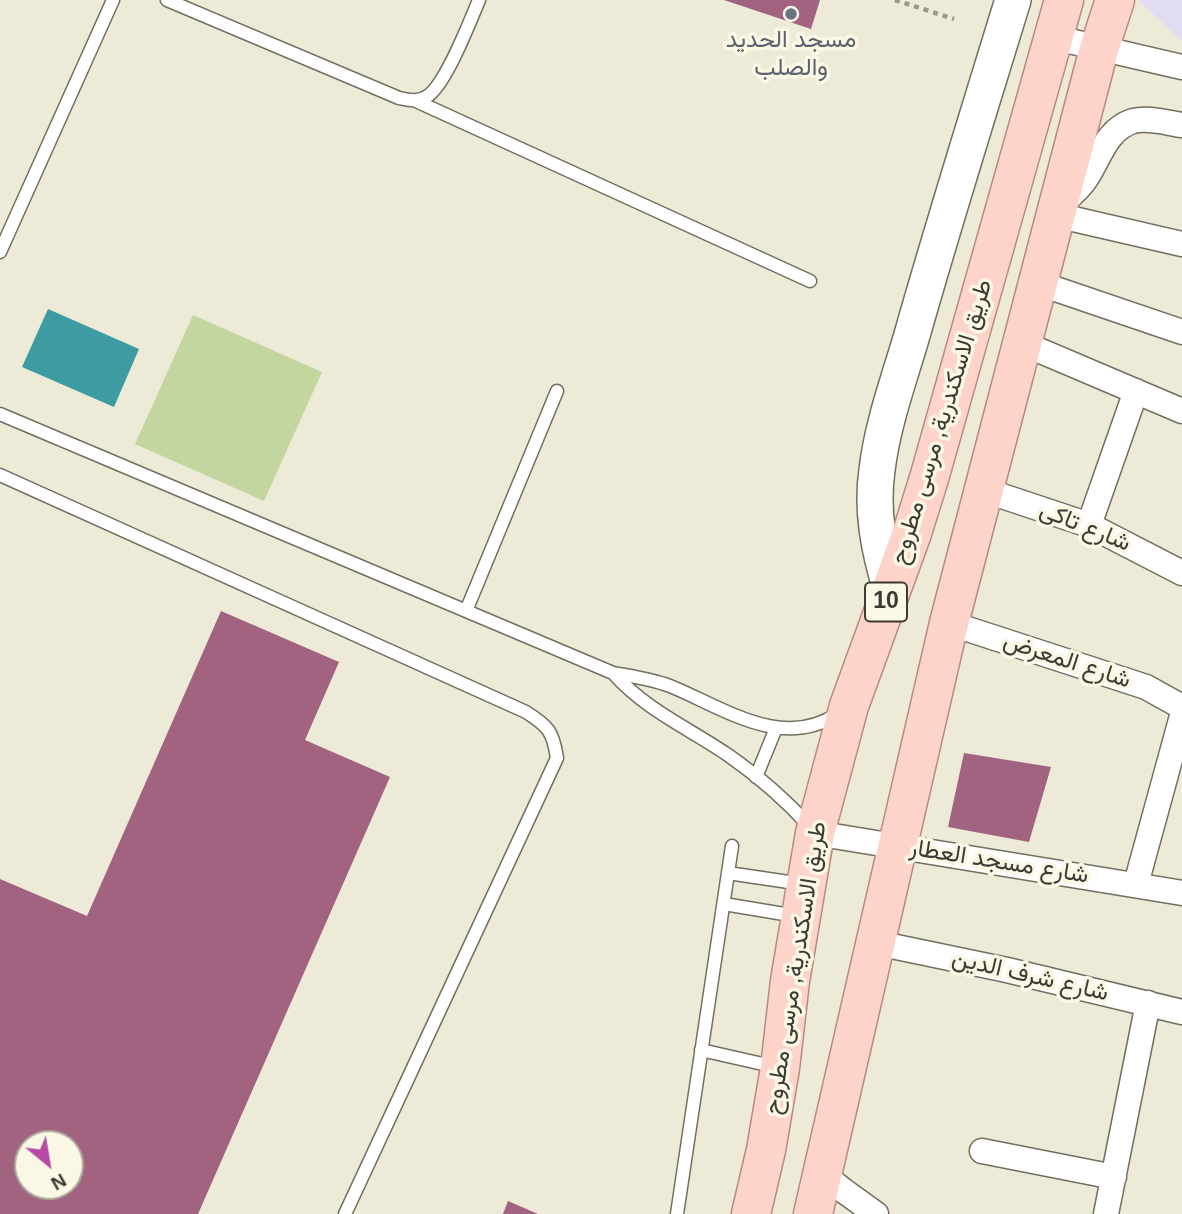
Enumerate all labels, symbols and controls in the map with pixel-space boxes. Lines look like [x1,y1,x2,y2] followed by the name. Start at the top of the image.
[783,6,799,22] marker: مسجد الحديد والصلب
[726,26,856,82] place label: مسجد الحديد والصلب
[885,276,999,568] street label: طريق الاسكندرية, مرسى مطروح
[1035,496,1135,558] street label: شارع تاكى
[865,582,907,622] road number: 10
[1000,627,1134,695] street label: شارع المعرض
[759,819,833,1117] street label: طريق الاسكندرية, مرسى مطروح
[908,834,1090,890] street label: شارع مسجد العطار
[949,944,1111,1008] street label: شارع شرف الدين
[14,1130,84,1200] north arrow
[48,1169,70,1194] text: N

